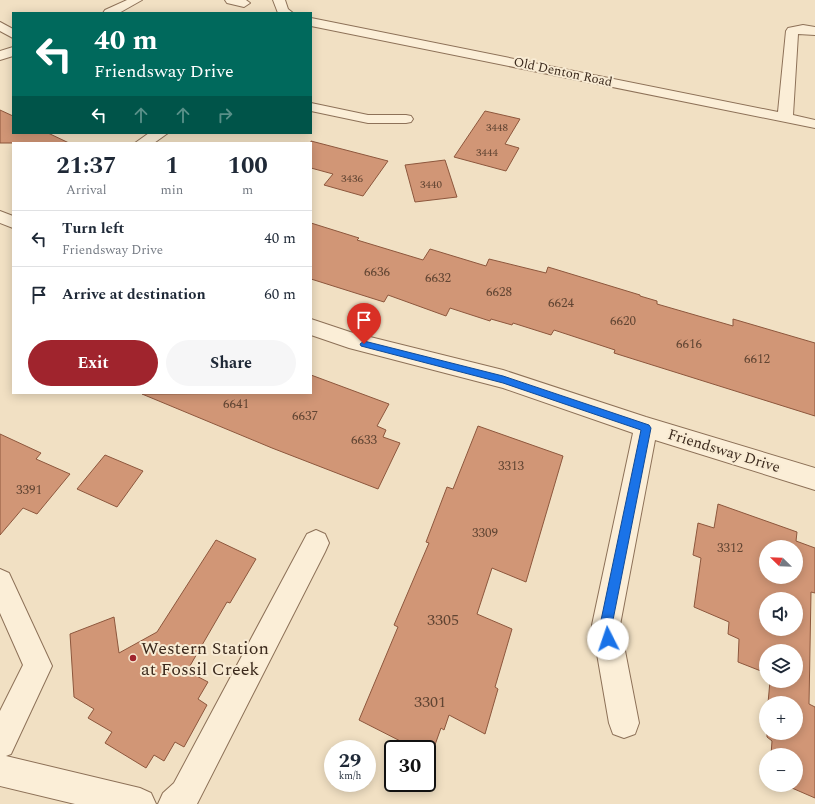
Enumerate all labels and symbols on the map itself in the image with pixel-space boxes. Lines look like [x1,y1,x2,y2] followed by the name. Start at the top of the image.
[512,52,614,92] street label: Old Denton Road
[486,119,508,136] house number: 3448
[476,144,498,161] house number: 3444
[341,170,363,187] house number: 3436
[420,176,442,193] house number: 3440
[364,262,391,282] house number: 6636
[425,268,451,288] house number: 6632
[486,282,512,302] house number: 6628
[548,293,575,313] house number: 6624
[347,303,381,344] pin
[610,311,637,331] house number: 6620
[676,334,703,354] house number: 6616
[744,349,770,369] house number: 6612
[223,394,249,414] house number: 6641
[292,406,318,426] house number: 6637
[665,423,783,479] street label: Friendsway Drive
[351,430,378,450] house number: 6633
[498,456,525,476] house number: 3313
[16,480,42,500] house number: 3391
[472,523,499,543] house number: 3309
[717,538,743,558] house number: 3312
[759,540,803,584] north arrow
[427,608,459,632] house number: 3305
[587,618,629,660] position arrow
[141,635,269,683] place label: Western Station at Fossil Creek
[128,653,138,663] marker: Western Station at Fossil Creek
[414,690,446,714] house number: 3301
[384,740,436,792] speed limit sign: 30

